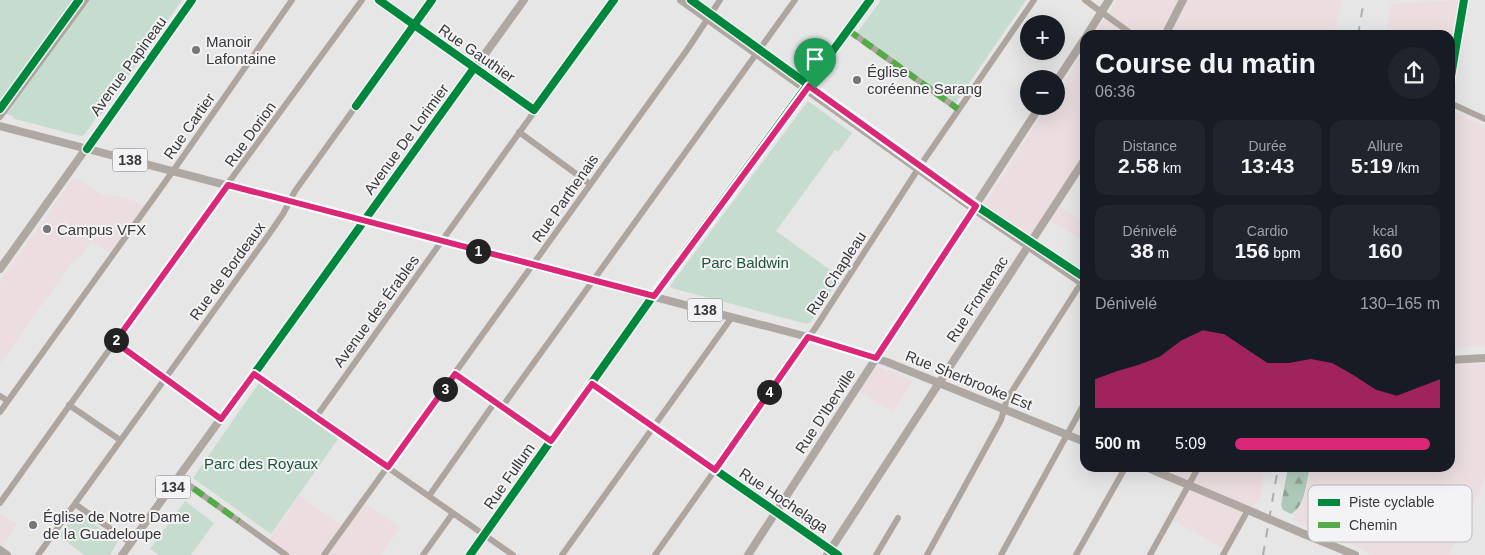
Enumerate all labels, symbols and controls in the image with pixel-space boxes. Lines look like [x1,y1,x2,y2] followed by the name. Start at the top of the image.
[86,13,170,119] street label: Avenue Papineau
[1020,15,1065,115] map controls
[1020,15,1065,60] button: +
[436,20,518,86] street label: Rue Gauthier
[206,33,276,67] place label: Manoir Lafontaine
[794,38,836,89] pin
[190,44,202,56] marker: Manoir Lafontaine
[801,45,829,73] icon: arrive
[1388,47,1440,99] button: share
[1095,48,1316,79] text: Course du matin
[867,63,982,97] place label: Église coréenne Sarang
[1020,70,1065,115] button: −
[851,74,863,86] marker: Église coréenne Sarang
[360,80,452,198] street label: Avenue De Lorimier
[1095,83,1135,100] text: 06:36
[160,90,218,162] street label: Rue Cartier
[221,98,279,170] street label: Rue Dorion
[1123,138,1177,154] text: Distance
[1248,138,1287,154] text: Durée
[1367,138,1403,154] text: Allure
[112,148,148,172] road number: 138
[528,151,602,245] street label: Rue Parthenais
[1118,154,1159,177] text: 2.58
[1241,154,1294,177] text: 13:43
[1351,154,1393,177] text: 5:19
[1159,160,1182,176] text: km
[1393,160,1419,176] text: /km
[186,218,268,323] street label: Rue de Bordeaux
[57,221,146,238] place label: Campus VFX
[41,223,53,235] marker: Campus VFX
[1123,223,1177,239] text: Dénivelé
[1247,223,1288,239] text: Cardio
[1373,223,1398,239] text: kcal
[803,228,869,318] street label: Rue Chapleau
[466,238,490,264] pin: 1
[1130,239,1154,262] text: 38
[1234,239,1269,262] text: 156
[1368,239,1403,262] text: 160
[475,243,482,259] text: 1
[1154,245,1169,261] text: m
[1269,245,1301,261] text: bpm
[330,252,422,370] street label: Avenue des Érables
[943,252,1011,345] street label: Rue Frontenac
[701,254,789,271] park label: Parc Baldwin
[1095,295,1157,312] text: Dénivelé
[1360,295,1440,312] text: 130–165 m
[688,298,722,322] road number: 138
[104,328,128,352] pin: 2
[113,332,120,348] text: 2
[903,347,1036,413] street label: Rue Sherbrooke Est
[791,366,859,456] street label: Rue D'Iberville
[432,376,458,402] pin: 3
[756,380,782,404] pin: 4
[442,381,449,397] text: 3
[766,384,773,400] text: 4
[1095,435,1140,452] text: 500 m
[1175,435,1206,452] text: 5:09
[480,440,538,512] street label: Rue Fullum
[204,455,319,472] park label: Parc des Royaux
[736,464,832,536] street label: Rue Hochelaga
[156,476,190,498] road number: 134
[1308,485,1472,542] legend
[1349,494,1435,510] text: Piste cyclable
[43,508,190,542] place label: Église de Notre Dame de la Guadeloupe
[1349,517,1397,533] text: Chemin
[27,519,39,531] marker: Église de Notre Dame de la Guadeloupe

